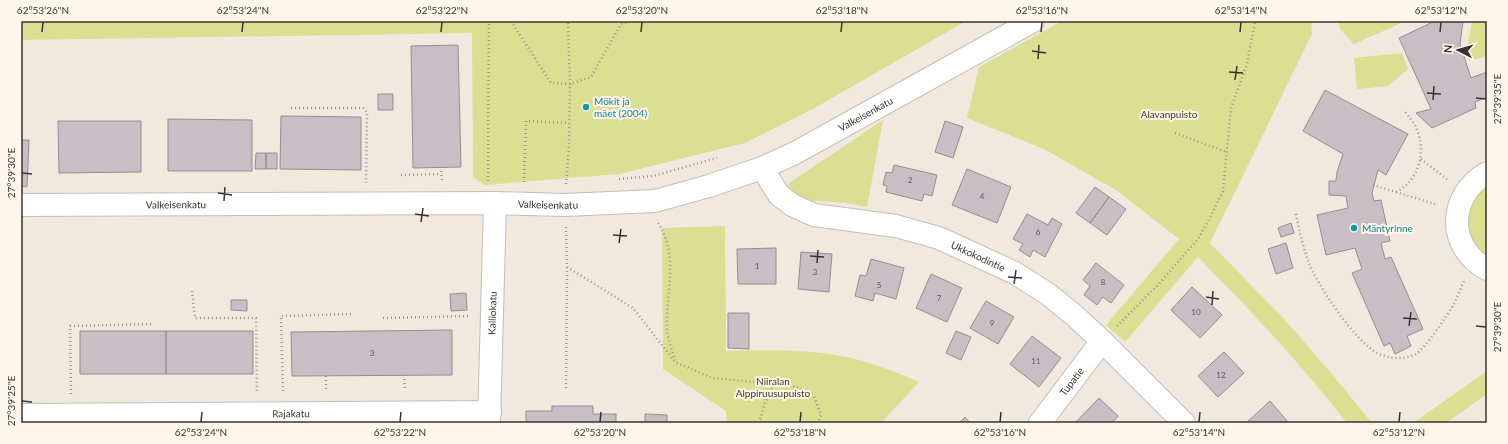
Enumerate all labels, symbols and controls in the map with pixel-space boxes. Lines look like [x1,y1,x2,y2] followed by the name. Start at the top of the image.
[17,4,69,16] text: 62°53'26"N
[217,4,269,16] text: 62°53'24"N
[416,4,468,16] text: 62°53'22"N
[616,4,668,16] text: 62°53'20"N
[816,4,868,16] text: 62°53'18"N
[1016,4,1068,16] text: 62°53'16"N
[1215,4,1267,16] text: 62°53'14"N
[1415,4,1467,16] text: 62°53'12"N
[1438,30,1478,70] north arrow
[1441,44,1454,54] text: N
[1491,74,1503,124] text: 27°39'35"E
[836,94,895,134] street label: Valkeisenkatu
[594,95,647,119] place label: Mökit ja mäet (2004)
[581,102,591,112] marker: Mökit ja mäet (2004)
[1141,108,1198,120] park label: Alavanpuisto
[5,148,17,198] text: 27°39'30"E
[908,175,913,185] house number: 2
[980,191,985,201] house number: 4
[146,198,206,210] street label: Valkeisenkatu
[518,198,578,211] street label: Valkeisenkatu
[1362,222,1413,234] place label: Mäntyrinne
[1349,223,1359,233] marker: Mäntyrinne
[1036,227,1041,237] house number: 6
[949,238,1007,274] street label: Ukkokodintie
[755,261,760,271] house number: 1
[813,267,818,277] house number: 3
[1101,277,1106,287] house number: 8
[877,280,882,290] house number: 5
[485,291,499,335] street label: Kalliokatu
[937,293,942,303] house number: 7
[1491,302,1503,352] text: 27°39'30"E
[1191,307,1201,317] house number: 10
[990,318,995,328] house number: 9
[370,348,375,358] house number: 3
[1031,356,1041,366] house number: 11
[1057,365,1086,398] street label: Tupatie
[1216,370,1226,380] house number: 12
[736,375,811,399] park label: Niiralan Alppiruusupuisto
[5,376,17,426] text: 27°39'25"E
[272,407,310,419] street label: Rajakatu
[175,426,227,438] text: 62°53'24"N
[374,426,426,438] text: 62°53'22"N
[574,426,626,438] text: 62°53'20"N
[774,426,826,438] text: 62°53'18"N
[974,426,1026,438] text: 62°53'16"N
[1173,426,1225,438] text: 62°53'14"N
[1373,426,1425,438] text: 62°53'12"N

